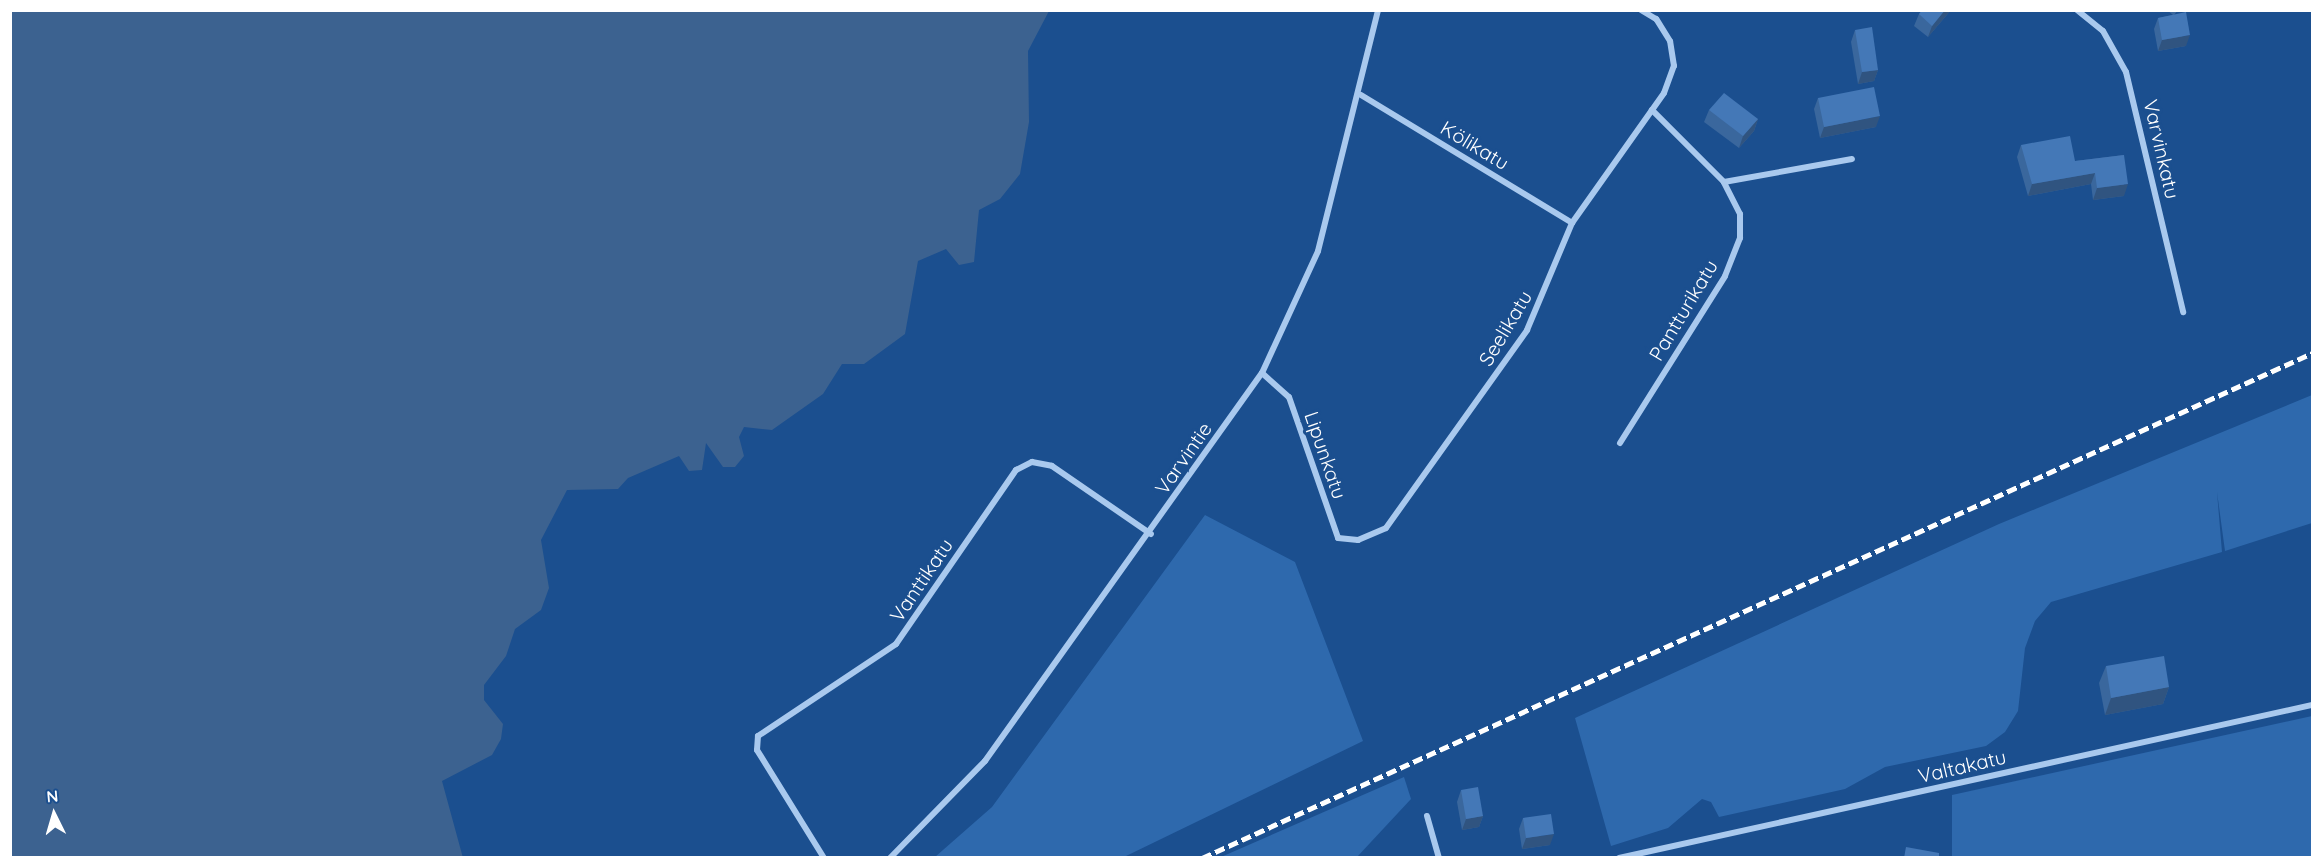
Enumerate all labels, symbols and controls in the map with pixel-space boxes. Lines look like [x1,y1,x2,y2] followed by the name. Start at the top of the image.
[2139,97,2185,201] street label: Varvinkatu
[1437,115,1513,175] street label: Kölikatu
[1644,255,1722,365] street label: Pantturikatu
[1473,286,1537,370] street label: Seelikatu
[1300,408,1352,502] street label: Lipunkatu
[1149,417,1217,499] street label: Varvintie
[884,534,958,626] street label: Vanttikatu
[1916,744,2008,788] street label: Valtakatu
[24,784,84,844] north arrow
[46,786,59,807] text: N

